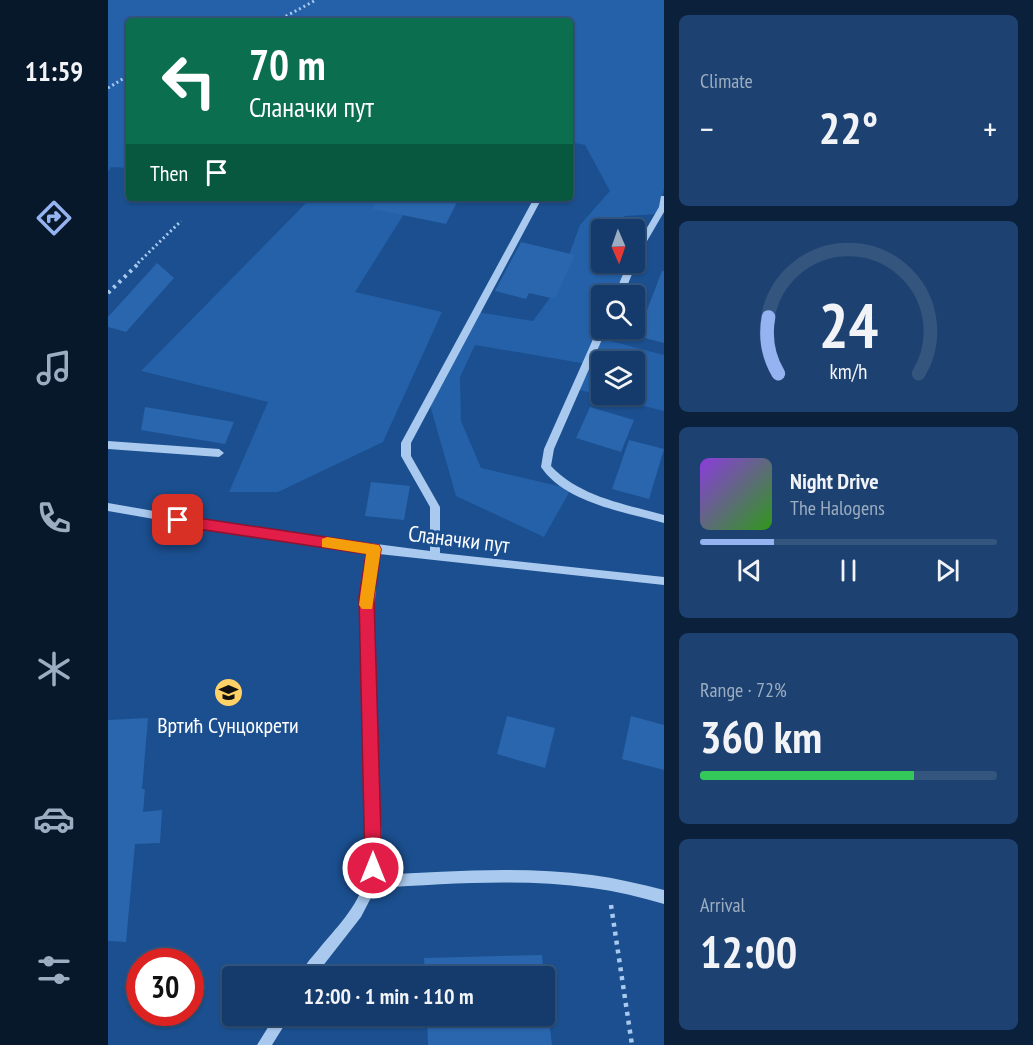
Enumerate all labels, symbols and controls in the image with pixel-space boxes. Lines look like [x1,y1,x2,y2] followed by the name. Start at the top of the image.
[249,37,326,92] text: 70 m
[150,42,228,120] icon: left
[25,54,83,88] text: 11:59
[700,68,753,94] text: Climate
[249,90,374,124] text: Сланачки пут
[819,98,878,156] text: 22°
[700,107,714,150] text: −
[983,107,997,150] text: +
[200,156,233,189] icon: arrive
[150,159,188,187] text: Then
[33,197,75,239] icon: directions
[591,219,645,273] north arrow
[591,219,645,405] map controls
[819,284,878,365] text: 24
[591,285,645,339] button: search
[33,347,75,389] icon: music
[591,351,645,405] button: layers
[829,357,868,385] text: km/h
[790,467,879,495] text: Night Drive
[152,494,203,545] pin
[790,495,885,521] text: The Halogens
[33,497,75,539] icon: phone
[161,503,194,536] icon: arrive
[407,519,512,559] street label: Сланачки пут
[733,554,766,587] icon: previous
[832,554,865,587] icon: pause
[931,554,964,587] icon: next
[33,648,75,690] icon: climate
[212,677,244,709] school or university icon: Вртић Сунцокрети
[700,677,787,703] text: Range · 72%
[700,707,822,765] text: 360 km
[157,711,299,739] place label: Вртић Сунцокрети
[33,798,75,840] icon: car
[341,836,405,900] position arrow
[700,892,745,918] text: Arrival
[700,922,797,980] text: 12:00
[126,948,204,1026] speed limit sign: 30
[33,949,75,991] icon: filters
[303,982,474,1010] text: 12:00 · 1 min · 110 m

